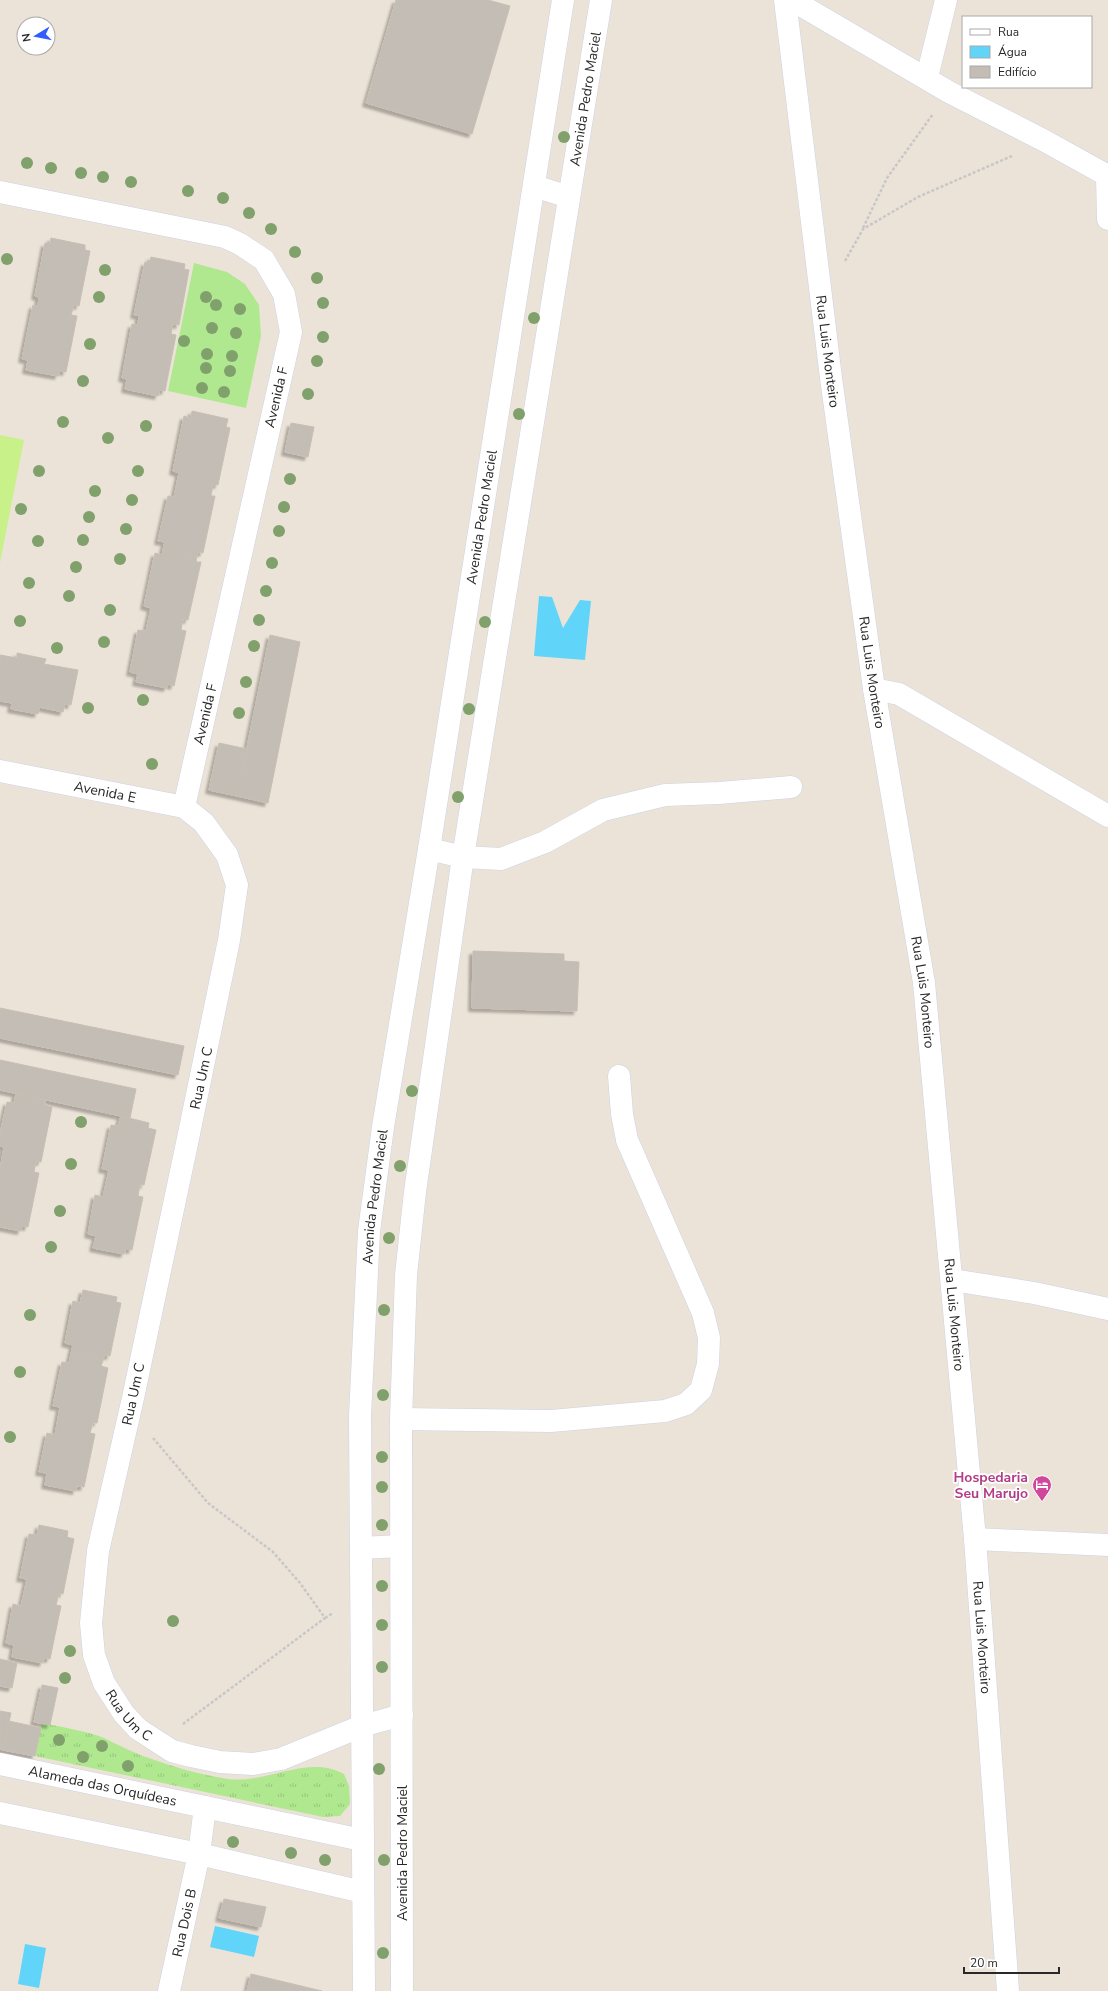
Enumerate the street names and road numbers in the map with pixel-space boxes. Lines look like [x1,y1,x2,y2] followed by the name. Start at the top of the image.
[565,29,606,168] street label: Avenida Pedro Maciel
[811,294,844,409] street label: Rua Luis Monteiro
[260,364,293,430] street label: Avenida F
[462,448,502,586] street label: Avenida Pedro Maciel
[854,615,890,730] street label: Rua Luis Monteiro
[189,681,222,747] street label: Avenida F
[72,777,138,807] street label: Avenida E
[906,935,939,1049] street label: Rua Luis Monteiro
[186,1045,217,1111] street label: Rua Um C
[358,1127,393,1265] street label: Avenida Pedro Maciel
[939,1257,969,1372] street label: Rua Luis Monteiro
[118,1361,149,1427] street label: Rua Um C
[968,1580,995,1695] street label: Rua Luis Monteiro
[101,1686,156,1746] street label: Rua Um C
[27,1761,179,1811] street label: Alameda das Orquídeas
[393,1784,412,1921] street label: Avenida Pedro Maciel
[168,1887,201,1959] street label: Rua Dois B

